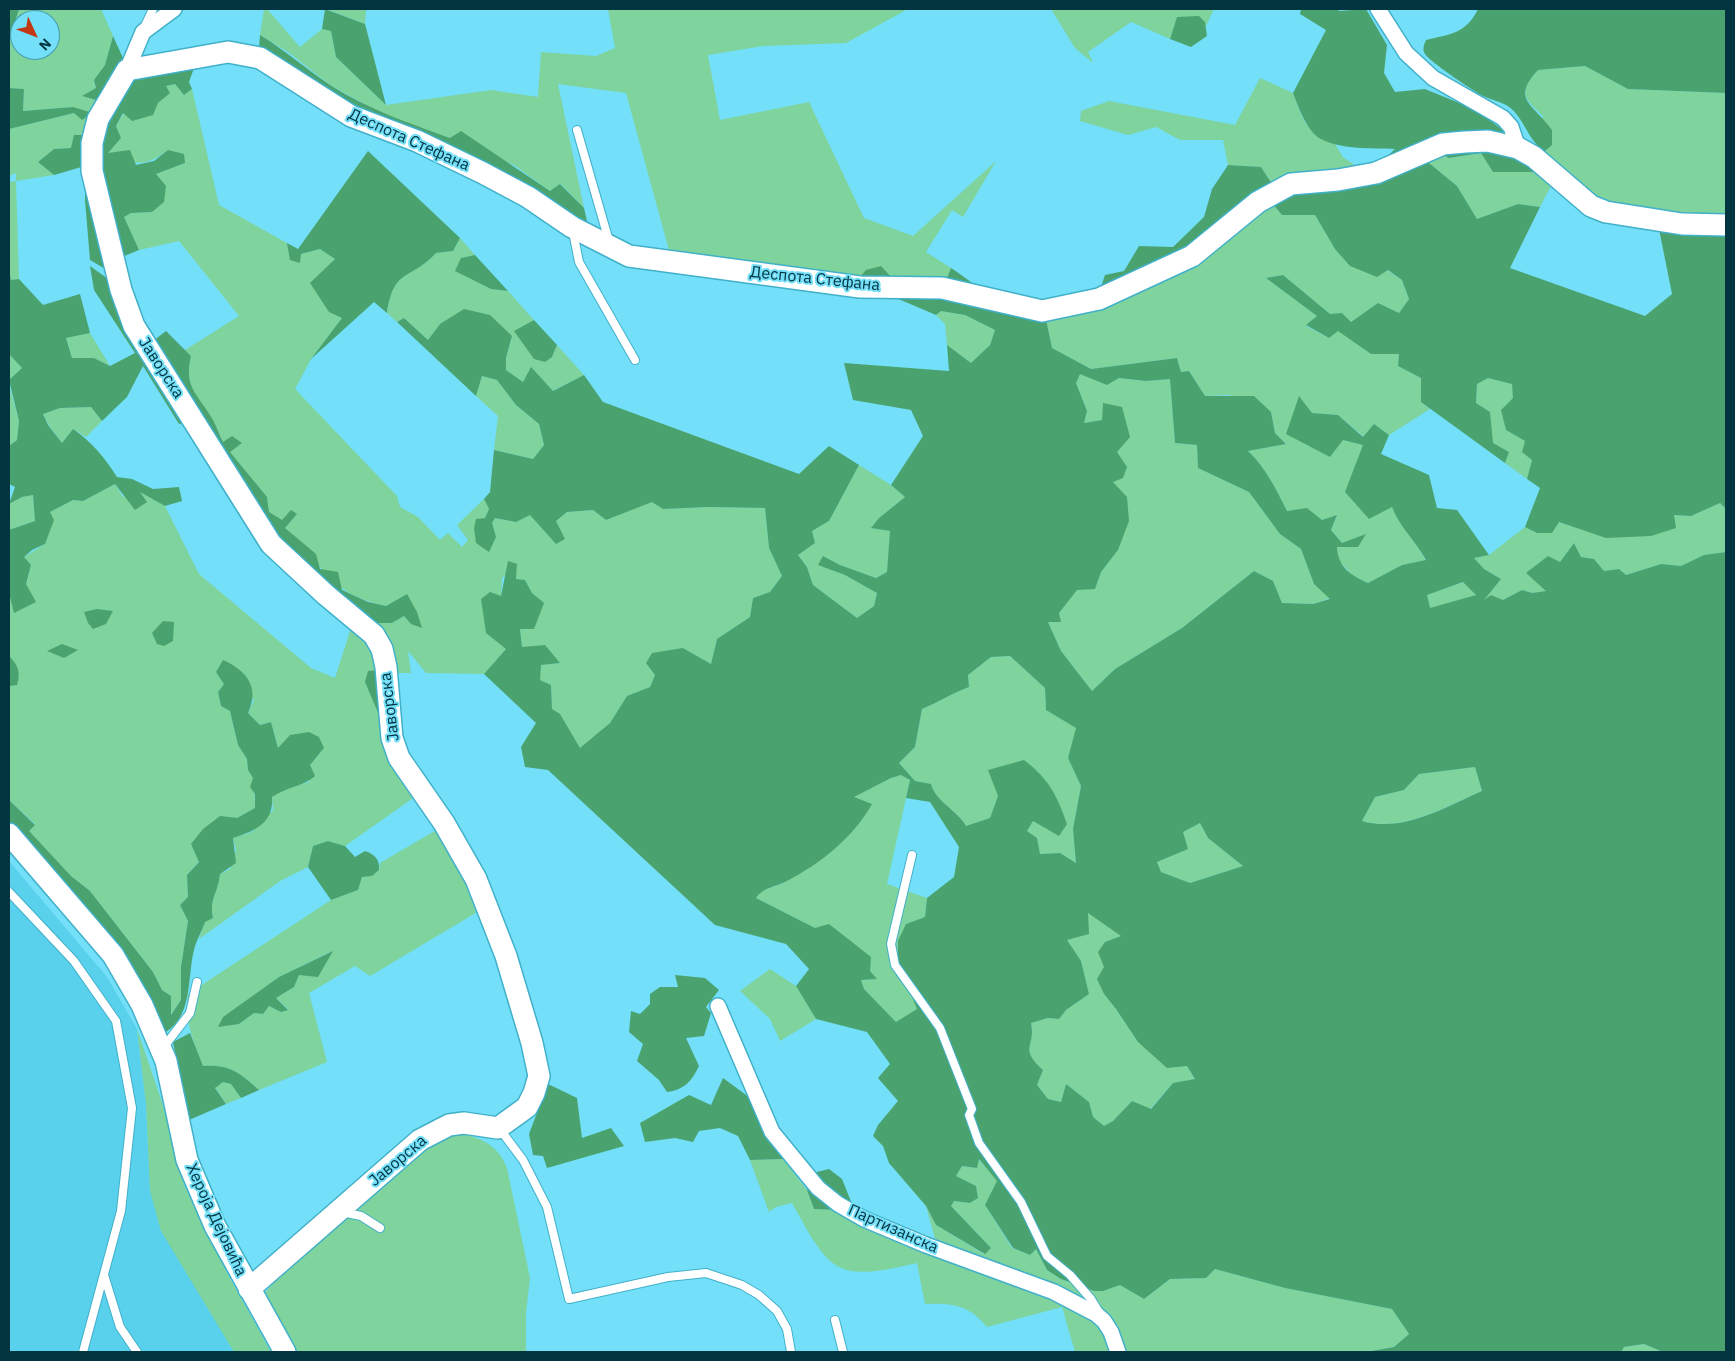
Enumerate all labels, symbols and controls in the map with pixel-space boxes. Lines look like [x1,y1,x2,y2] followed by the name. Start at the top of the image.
[10,10,60,60] north arrow
[35,35,55,54] text: N
[345,105,473,175] street label: Деспота Стефана
[749,263,881,295] street label: Деспота Стефана
[134,334,188,402] street label: Јаворска
[376,672,404,742] street label: Јаворска
[365,1131,431,1191] street label: Јаворска
[181,1161,251,1279] street label: Хероја Дејовића
[845,1201,941,1257] street label: Партизанска

